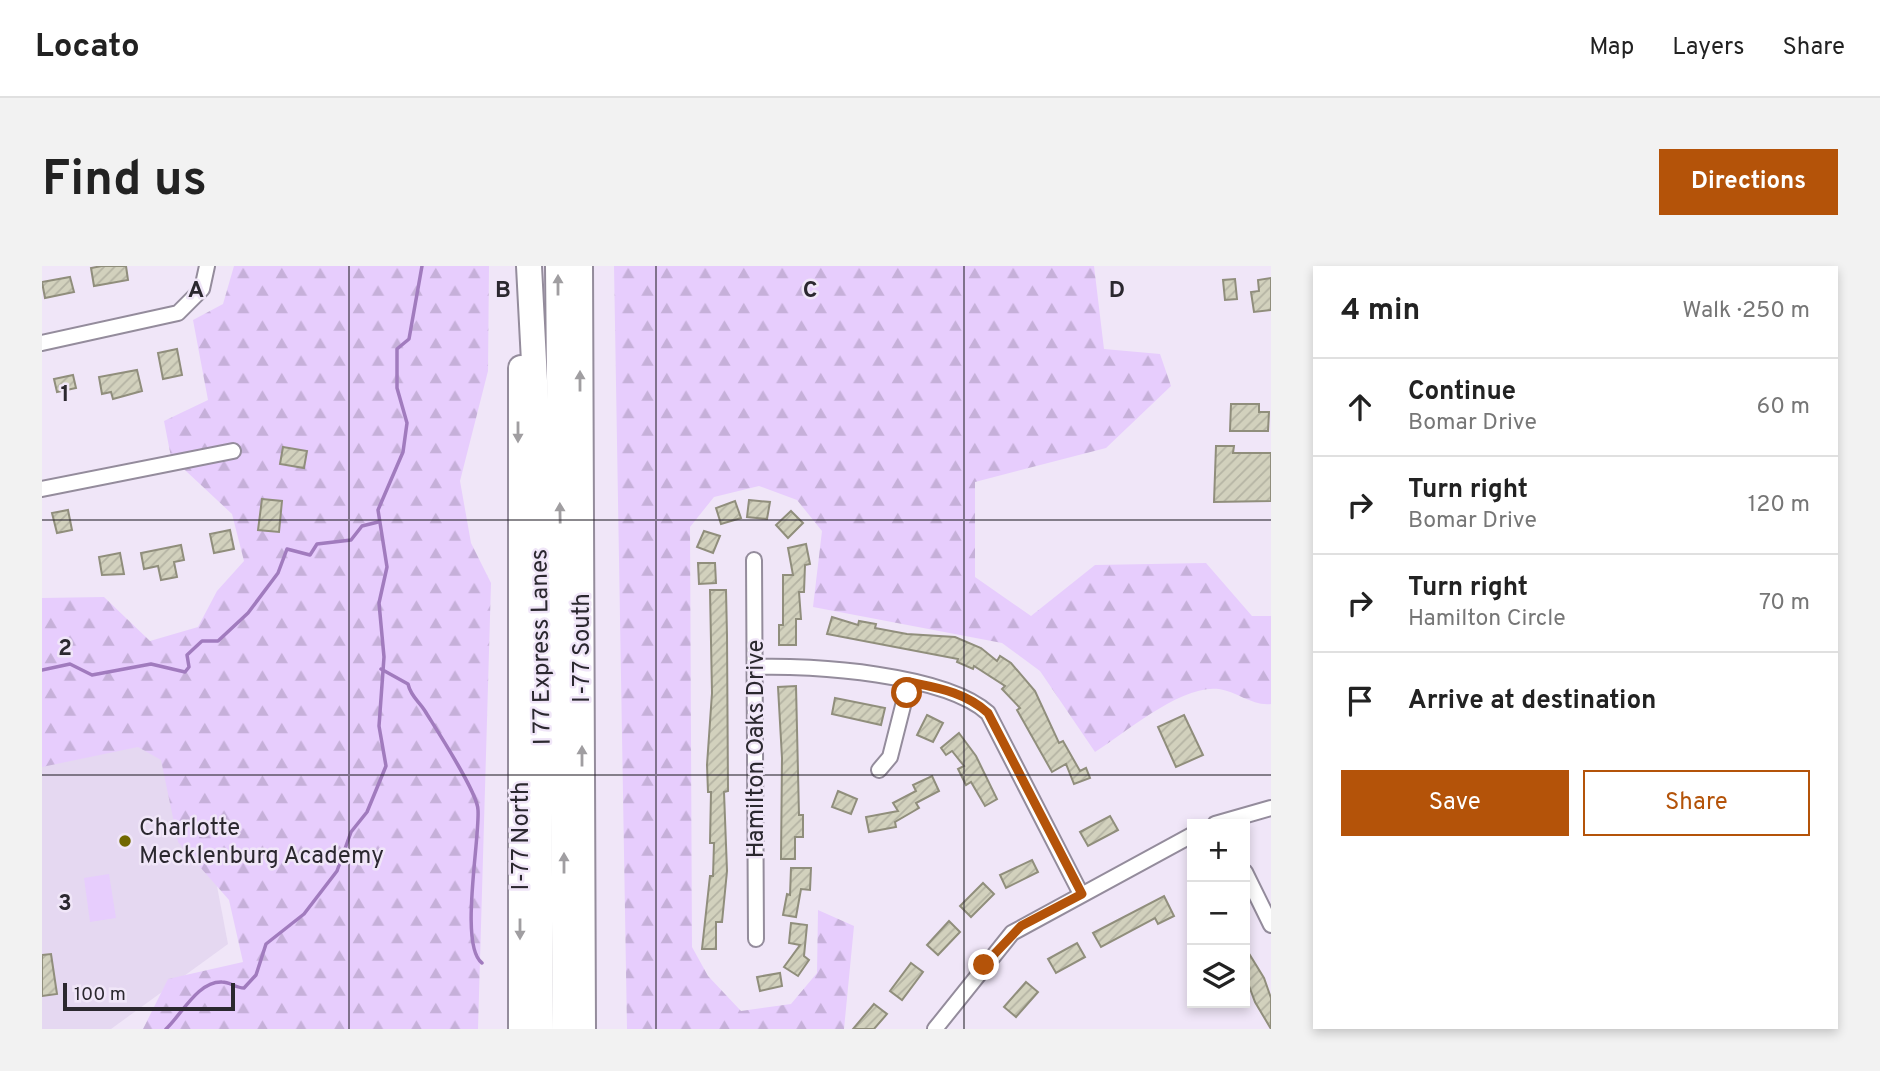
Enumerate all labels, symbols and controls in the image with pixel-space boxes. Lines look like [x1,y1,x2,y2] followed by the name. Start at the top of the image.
[35,27,140,69] text: Locato
[1589,33,1634,63] text: Map
[1672,33,1744,63] text: Layers
[1782,33,1845,63] text: Share
[1659,149,1838,215] button: Directions
[42,151,207,213] text: Find us
[552,274,564,296] one-way arrow
[188,277,204,306] text: A
[495,277,511,306] text: B
[803,277,817,306] text: C
[1109,277,1125,306] text: D
[1341,293,1420,330] text: 4 min
[1682,297,1810,326] text: Walk · 250 m
[574,370,586,392] one-way arrow
[1408,376,1516,409] text: Continue
[60,381,70,410] text: 1
[1341,388,1379,426] icon: ahead
[1757,393,1810,422] text: 60 m
[1408,409,1537,438] text: Bomar Drive
[512,421,524,443] one-way arrow
[1408,474,1528,507] text: Turn right
[1341,486,1379,524] icon: right
[1748,491,1810,520] text: 120 m
[554,502,566,524] one-way arrow
[1408,507,1537,536] text: Bomar Drive
[525,549,559,745] street label: I 77 Express Lanes
[1408,572,1528,605] text: Turn right
[1341,584,1379,622] icon: right
[1759,589,1810,618] text: 70 m
[568,593,598,703] street label: I-77 South
[1408,605,1566,634] text: Hamilton Circle
[58,635,72,664] text: 2
[742,640,772,858] street label: Hamilton Oaks Drive
[891,677,922,708] route start
[1341,682,1379,720] icon: arrive
[1408,685,1656,718] text: Arrive at destination
[576,745,587,767] one-way arrow
[1341,770,1569,836] button: Save
[1583,770,1810,836] button: Share
[507,782,537,890] street label: I-77 North
[139,814,384,872] place label: Charlotte Mecklenburg Academy
[1187,819,1250,1008] map controls
[1187,819,1250,882] button: +
[117,833,133,849] marker: Charlotte Mecklenburg Academy
[559,852,570,874] one-way arrow
[1187,882,1250,945] button: −
[58,890,72,919] text: 3
[514,918,526,940] one-way arrow
[1187,945,1250,1008] button: layers
[968,949,999,980] route end
[63,980,234,1012] scale bar
[74,983,126,1007] text: 100 m

